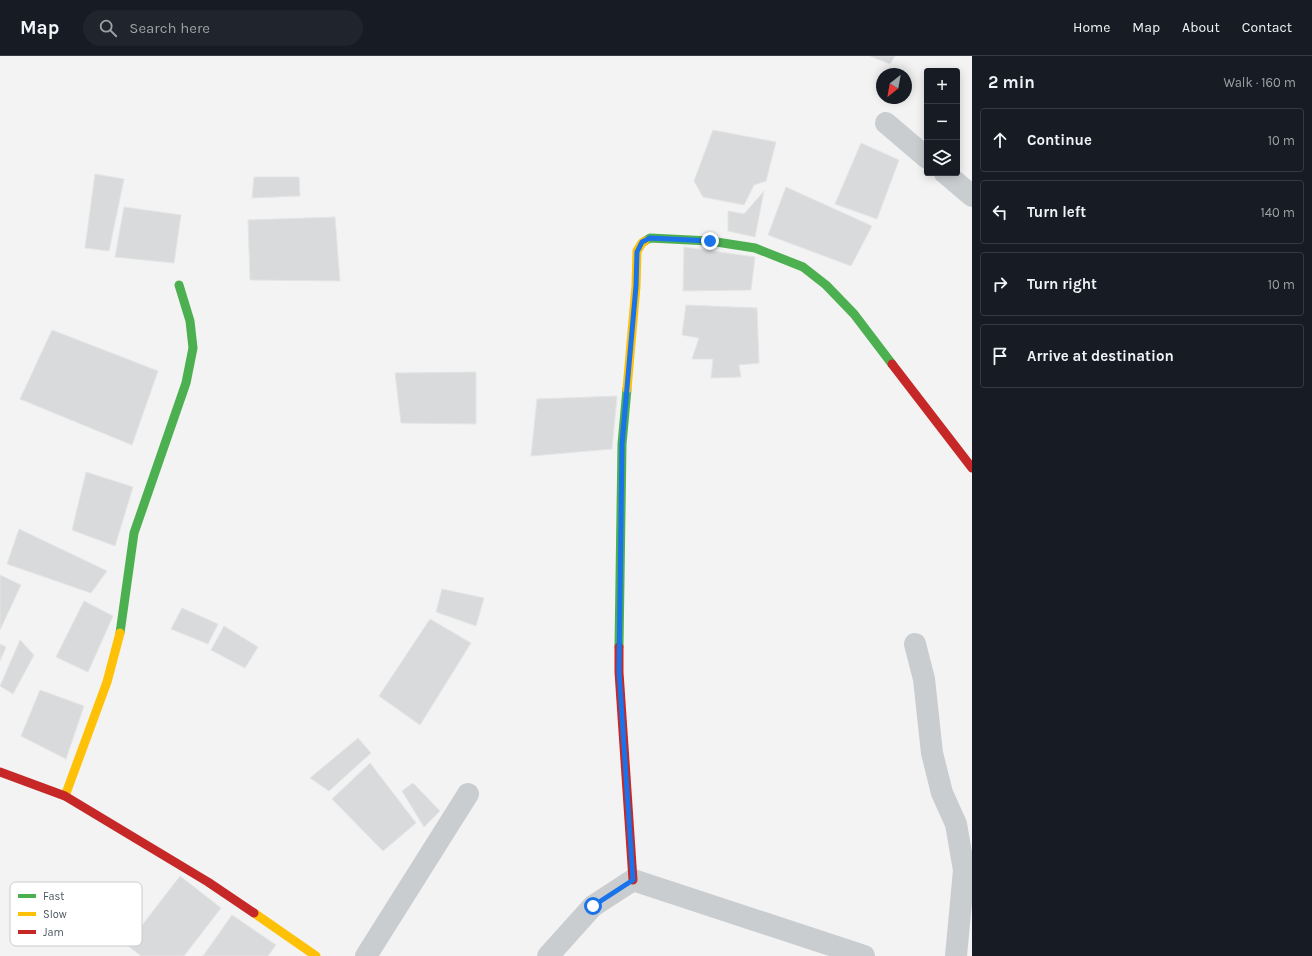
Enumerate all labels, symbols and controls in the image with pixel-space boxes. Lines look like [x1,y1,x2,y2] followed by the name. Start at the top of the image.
[83,10,363,46] search box
[20,17,59,39] text: Map
[97,17,119,39] icon: search
[129,19,210,37] text: Search here
[1073,19,1110,36] text: Home
[1132,19,1160,36] text: Map
[1182,19,1220,36] text: About
[1242,19,1292,36] text: Contact
[876,68,912,104] north arrow
[924,68,960,176] map controls
[924,68,960,104] button: +
[988,72,1035,92] text: 2 min
[1223,75,1296,90] text: Walk · 160 m
[924,104,960,140] button: −
[989,129,1011,151] icon: ahead
[1027,131,1092,149] text: Continue
[1268,133,1295,148] text: 10 m
[924,140,960,176] button: layers
[989,201,1011,223] icon: left
[1027,203,1086,221] text: Turn left
[1260,205,1295,220] text: 140 m
[701,232,719,250] route end
[989,273,1011,295] icon: right
[1027,275,1097,293] text: Turn right
[1268,277,1295,292] text: 10 m
[989,345,1011,367] icon: arrive
[1027,347,1174,365] text: Arrive at destination
[10,882,142,946] legend
[43,890,64,903] text: Fast
[584,897,602,915] route start
[43,908,67,921] text: Slow
[43,926,64,939] text: Jam

